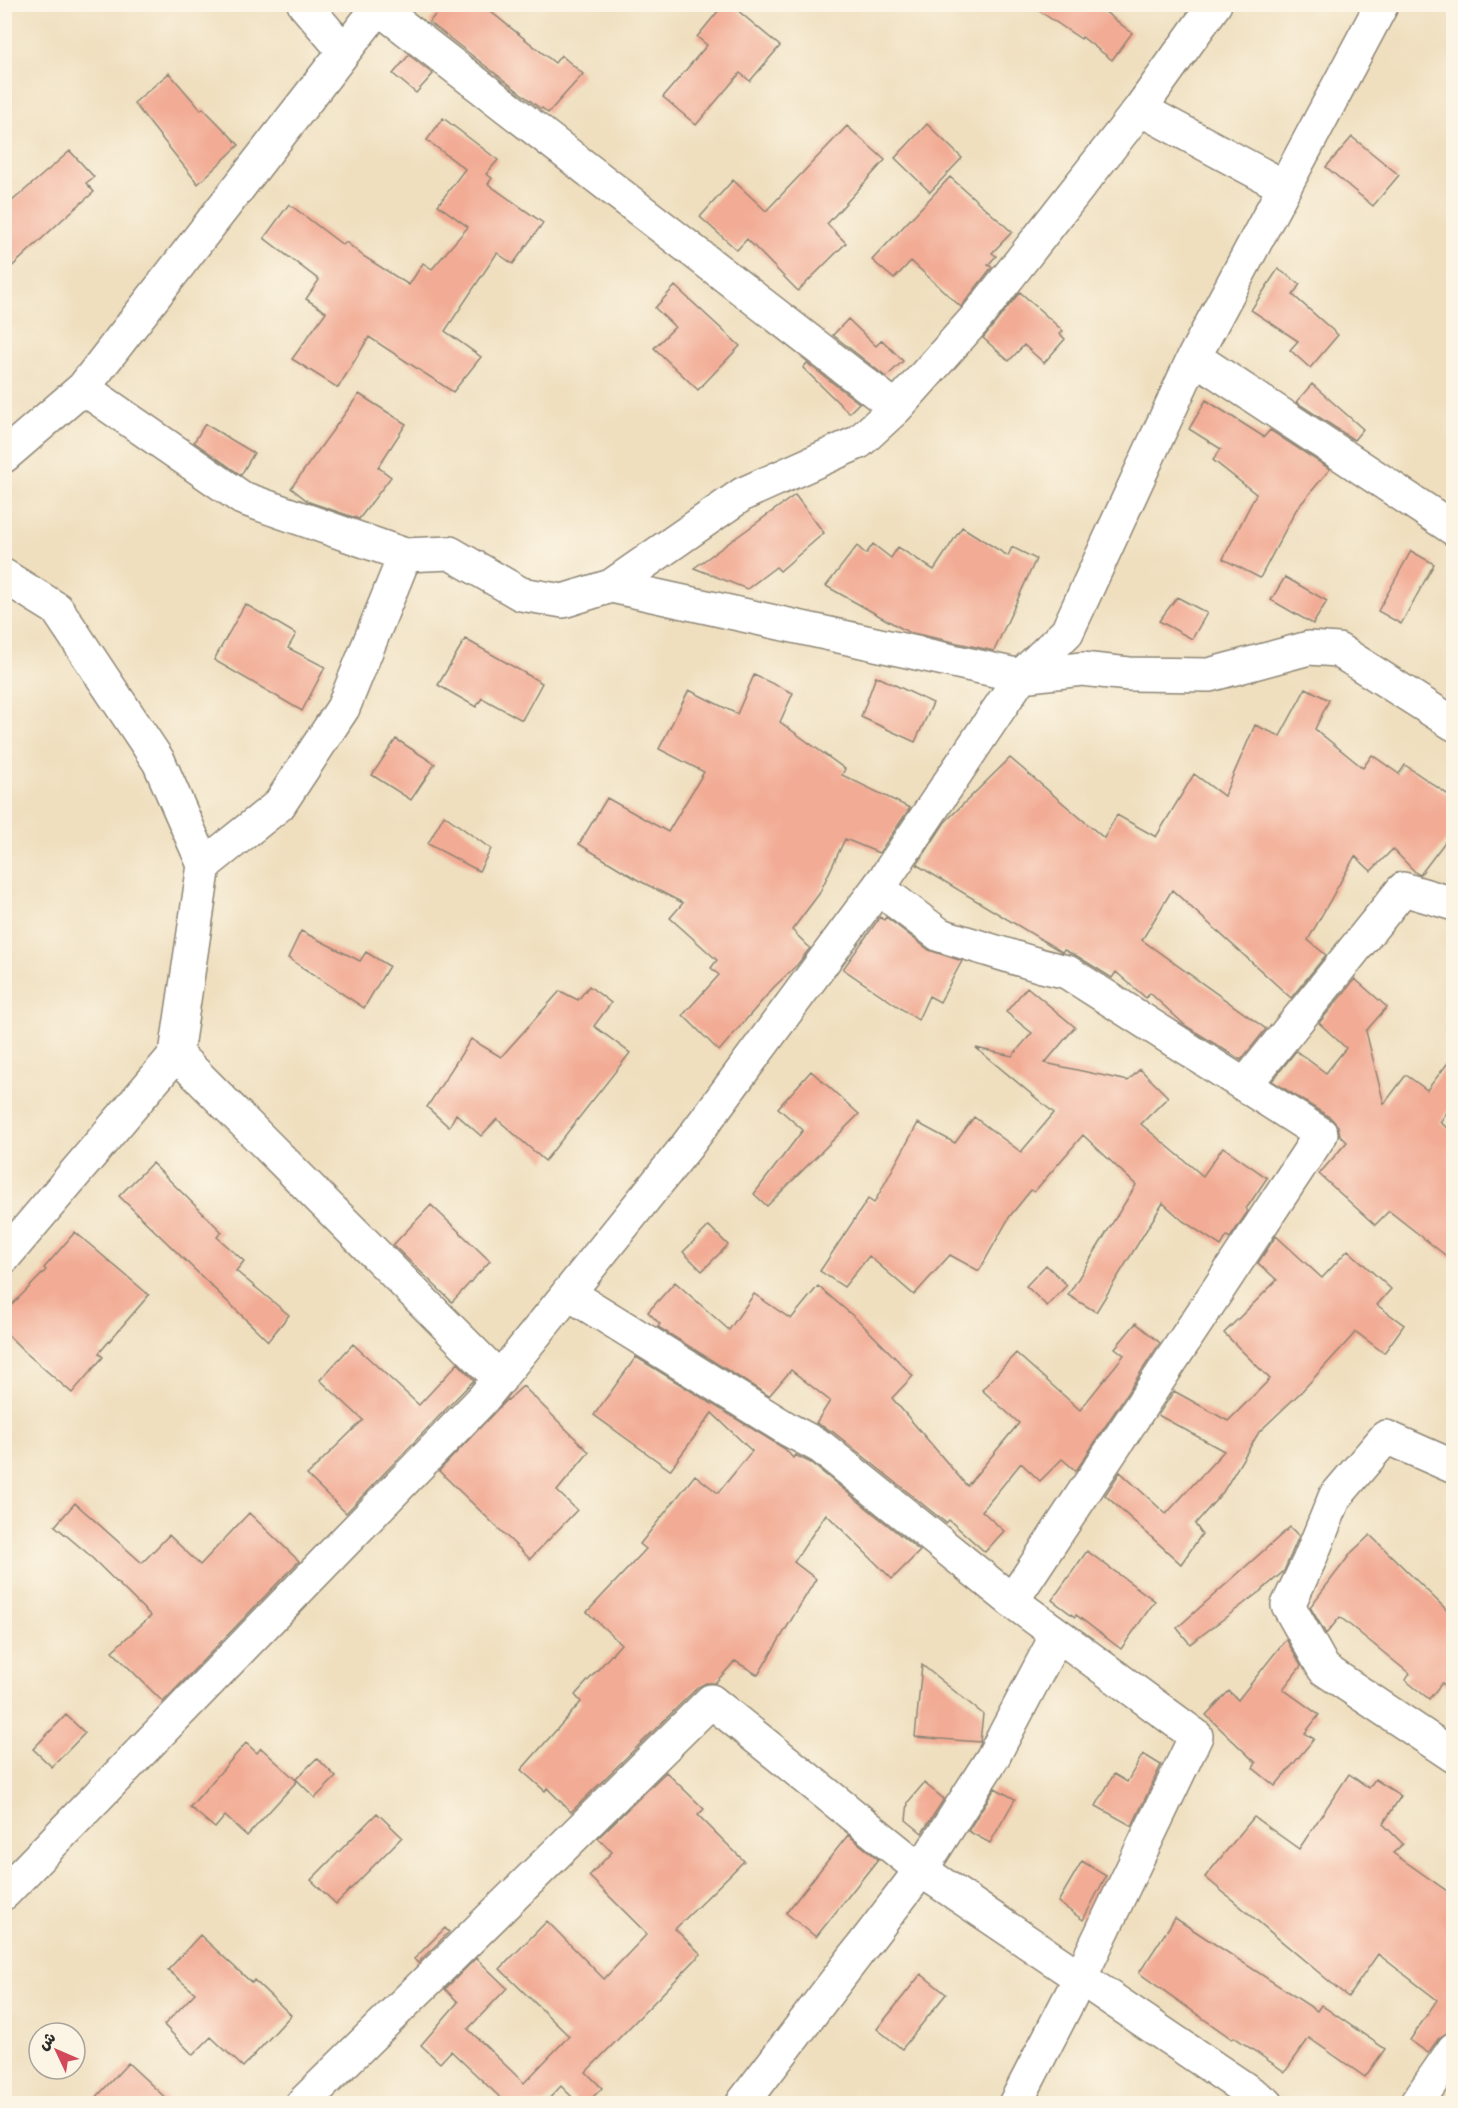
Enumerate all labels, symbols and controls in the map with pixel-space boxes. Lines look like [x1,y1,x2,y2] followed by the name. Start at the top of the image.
[27,2021,87,2081] north arrow
[33,2027,60,2055] text: ش

